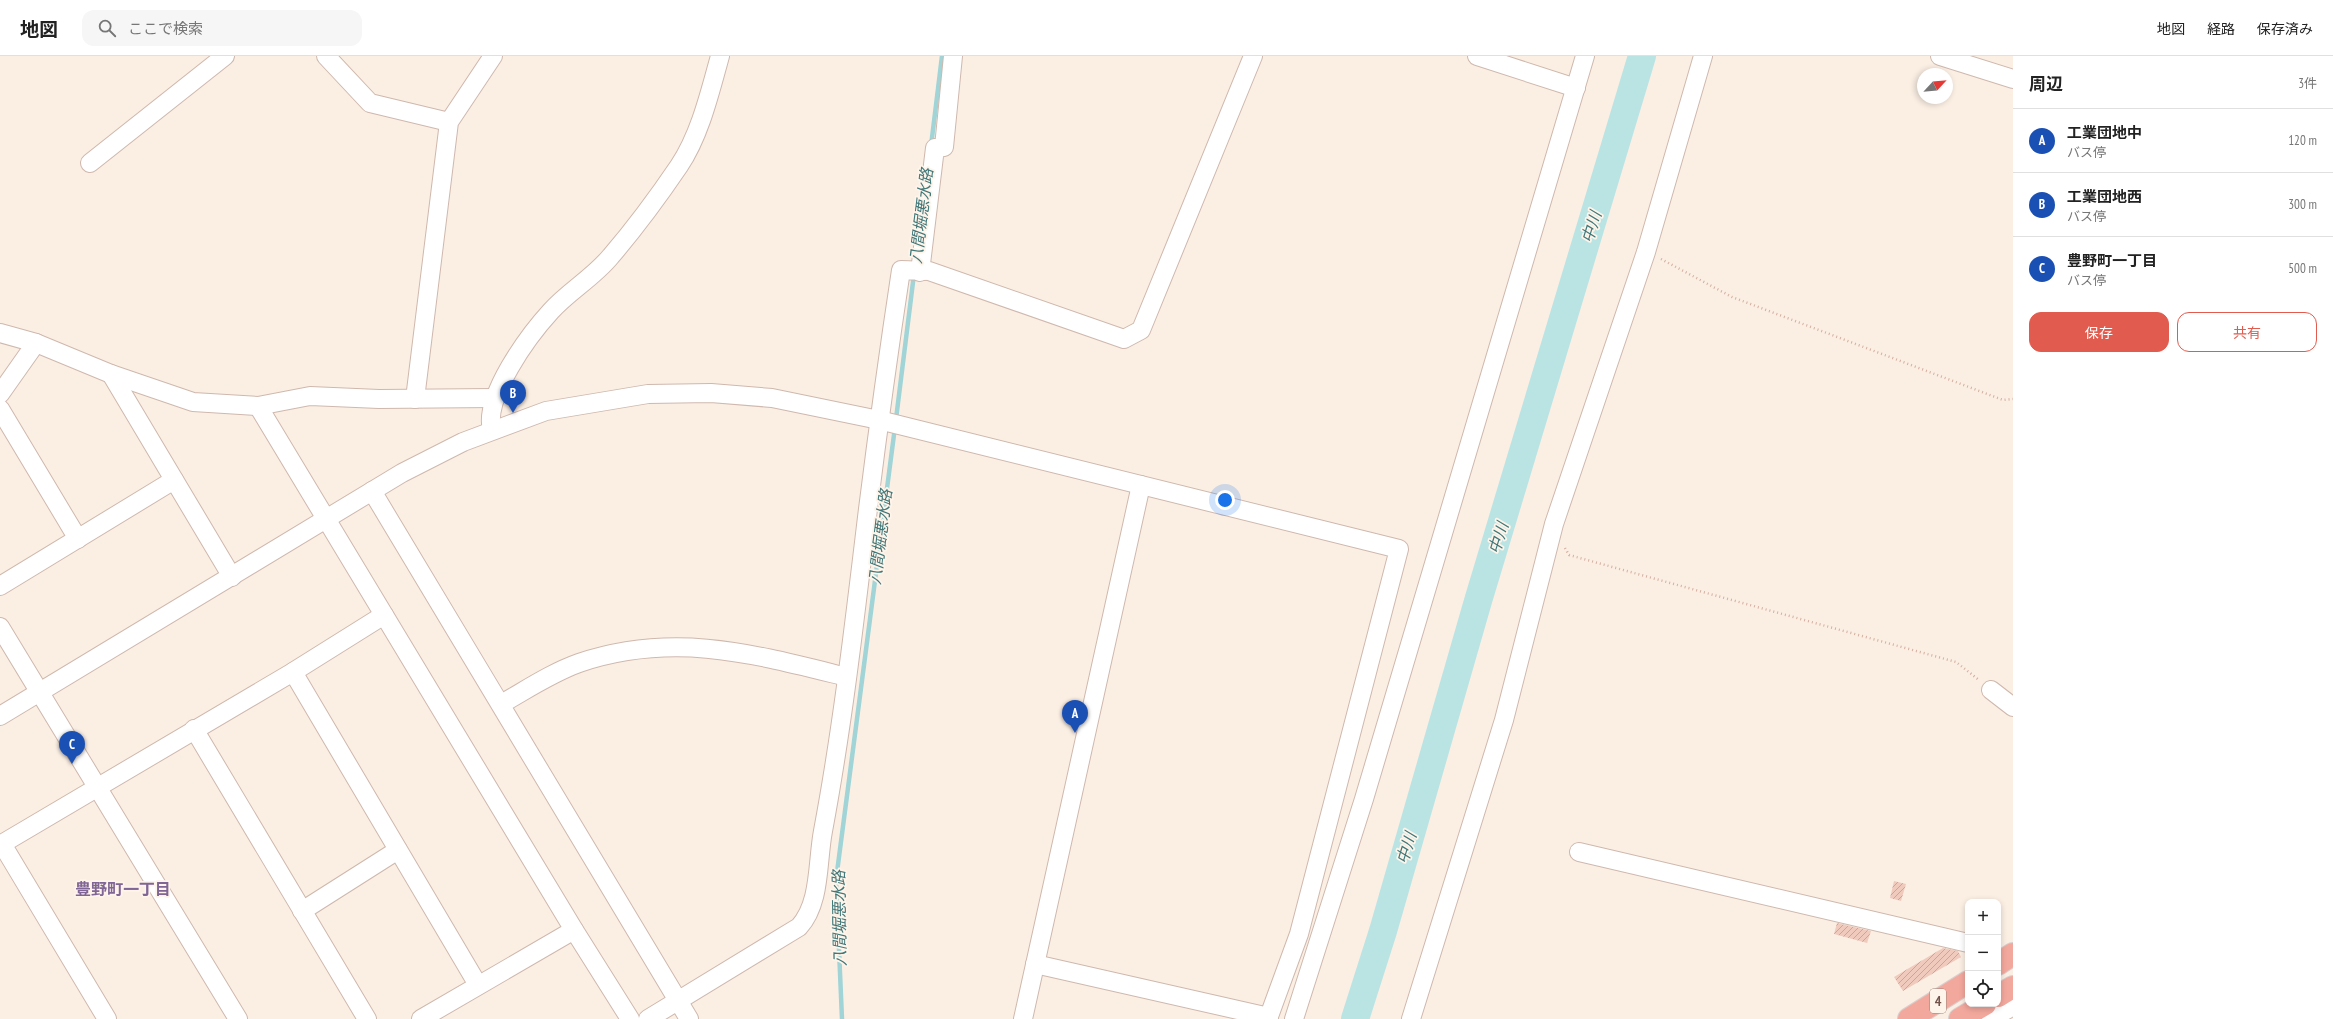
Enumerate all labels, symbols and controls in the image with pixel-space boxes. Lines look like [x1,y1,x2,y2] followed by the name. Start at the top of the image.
[82,10,362,46] search box
[20,17,58,41] text: 地図
[96,17,118,39] icon: search
[128,19,203,38] text: ここで検索
[2157,20,2185,38] text: 地図
[2207,20,2235,38] text: 経路
[2257,20,2313,38] text: 保存済み
[1917,68,1953,104] north arrow
[2029,73,2063,95] text: 周辺
[2298,75,2317,92] text: 3件
[2067,123,2142,142] text: 工業団地中
[2039,132,2045,149] text: A
[2288,132,2317,149] text: 120 m
[2067,144,2106,161] text: バス停
[905,165,937,265] water label: 八間堀悪水路
[2067,187,2142,206] text: 工業団地西
[2039,196,2045,213] text: B
[2288,196,2317,213] text: 300 m
[1577,207,1606,245] water label: 中川
[2067,208,2106,225] text: バス停
[2067,251,2157,270] text: 豊野町一丁目
[2039,260,2045,277] text: C
[2288,260,2317,277] text: 500 m
[2067,272,2106,289] text: バス停
[2029,312,2169,352] button: 保存
[2177,312,2317,352] button: 共有
[500,380,526,413] pin: B
[864,486,896,586] water label: 八間堀悪水路
[1215,490,1235,510] your location
[1484,518,1513,556] water label: 中川
[1062,700,1088,733] pin: A
[59,731,85,764] pin: C
[1392,828,1421,866] water label: 中川
[828,868,850,966] water label: 八間堀悪水路
[75,879,171,899] district label: 豊野町一丁目
[1965,899,2001,1007] map controls
[1965,899,2001,935] button: +
[1965,935,2001,971] button: −
[1965,971,2001,1007] button: locate
[1930,989,1946,1013] road number: 4

